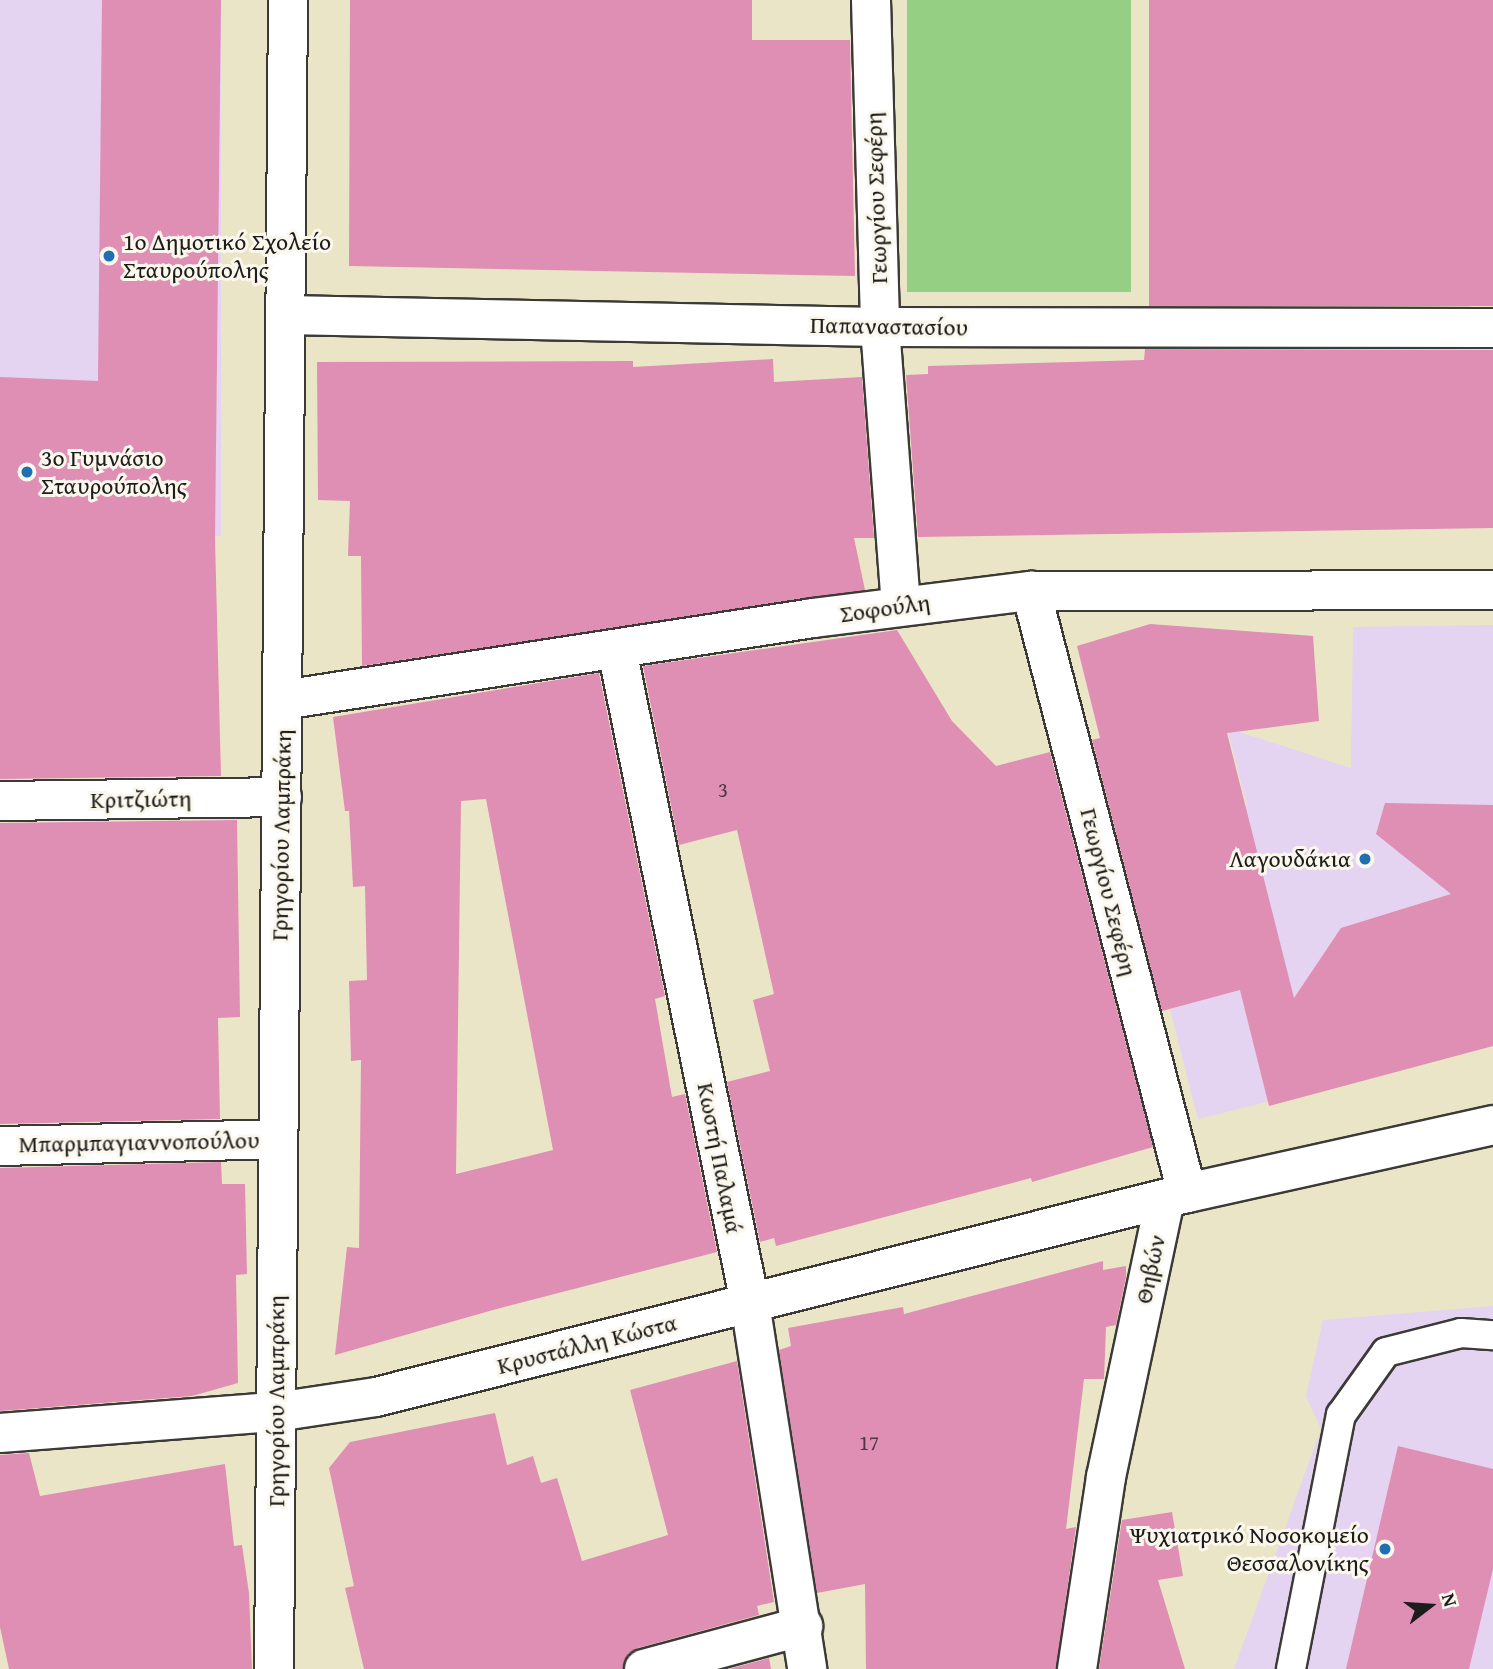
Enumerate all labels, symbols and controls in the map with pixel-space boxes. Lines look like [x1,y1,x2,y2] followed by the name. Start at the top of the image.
[859,112,893,284] street label: Γεωργίου Σεφέρη
[123,228,331,284] place label: 1ο Δημοτικό Σχολείο Σταυρούπολης
[101,248,117,264] marker: 1ο Δημοτικό Σχολείο Σταυρούπολης
[810,310,968,342] street label: Παπαναστασίου
[41,444,187,500] place label: 3ο Γυμνάσιο Σταυρούπολης
[19,464,35,480] marker: 3ο Γυμνάσιο Σταυρούπολης
[838,587,932,629] street label: Σοφούλη
[265,729,297,941] street label: Γρηγορίου Λαμπράκη
[718,777,728,803] house number: 3
[90,784,192,814] street label: Κριτζιώτη
[1074,805,1144,979] street label: Γεωργίου Σεφέρη
[1229,845,1351,873] place label: Λαγουδάκια
[1357,851,1373,867] marker: Λαγουδάκια
[691,1080,749,1236] street label: Κωστή Παλαμά
[18,1126,260,1158] street label: Μπαρμπαγιαννοπούλου
[1129,1232,1171,1306] street label: Θηβών
[262,1295,290,1507] street label: Γρηγορίου Λαμπράκη
[494,1308,680,1380] street label: Κρυστάλλη Κώστα
[859,1430,879,1456] house number: 17
[1130,1521,1369,1577] place label: Ψυχιατρικό Νοσοκομείο Θεσσαλονίκης
[1375,1539,1395,1559] marker: Ψυχιατρικό Νοσοκομείο Θεσσαλονίκης
[1395,1571,1465,1641] north arrow
[1435,1590,1465,1610] text: N

